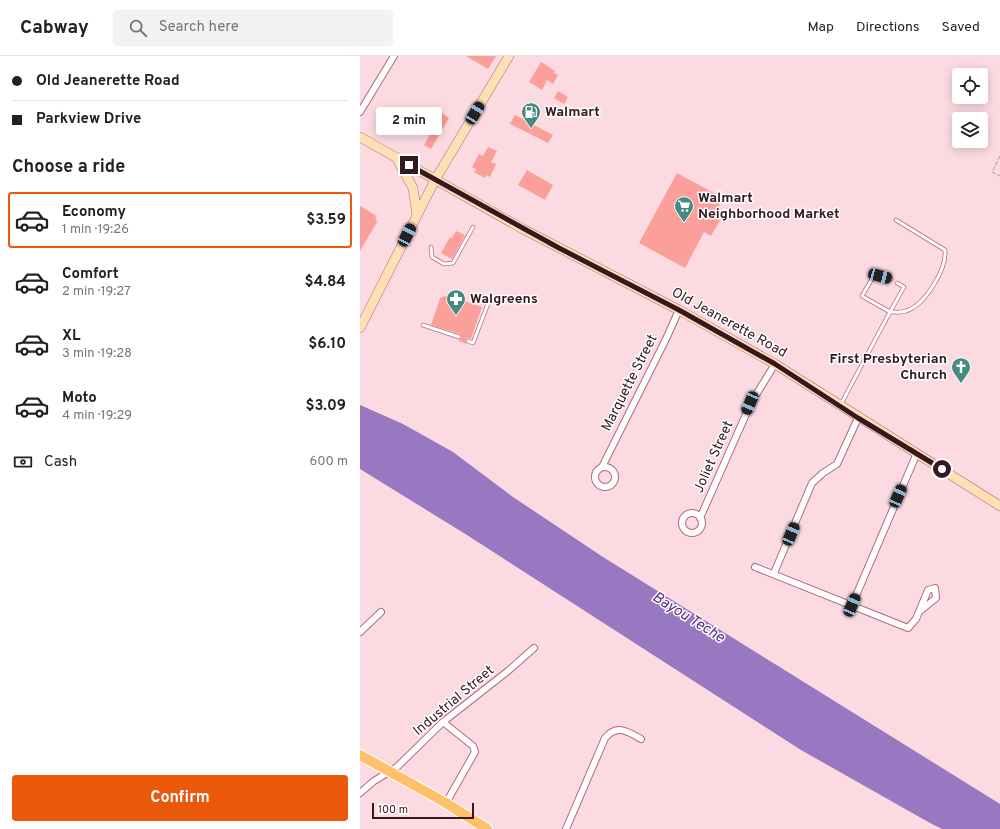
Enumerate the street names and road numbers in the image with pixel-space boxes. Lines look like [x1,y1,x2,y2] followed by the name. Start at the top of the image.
[668,284,790,362] street label: Old Jeanerette Road
[598,332,662,434] street label: Marquette Street
[691,418,737,496] street label: Joliet Street
[410,662,498,740] street label: Industrial Street

